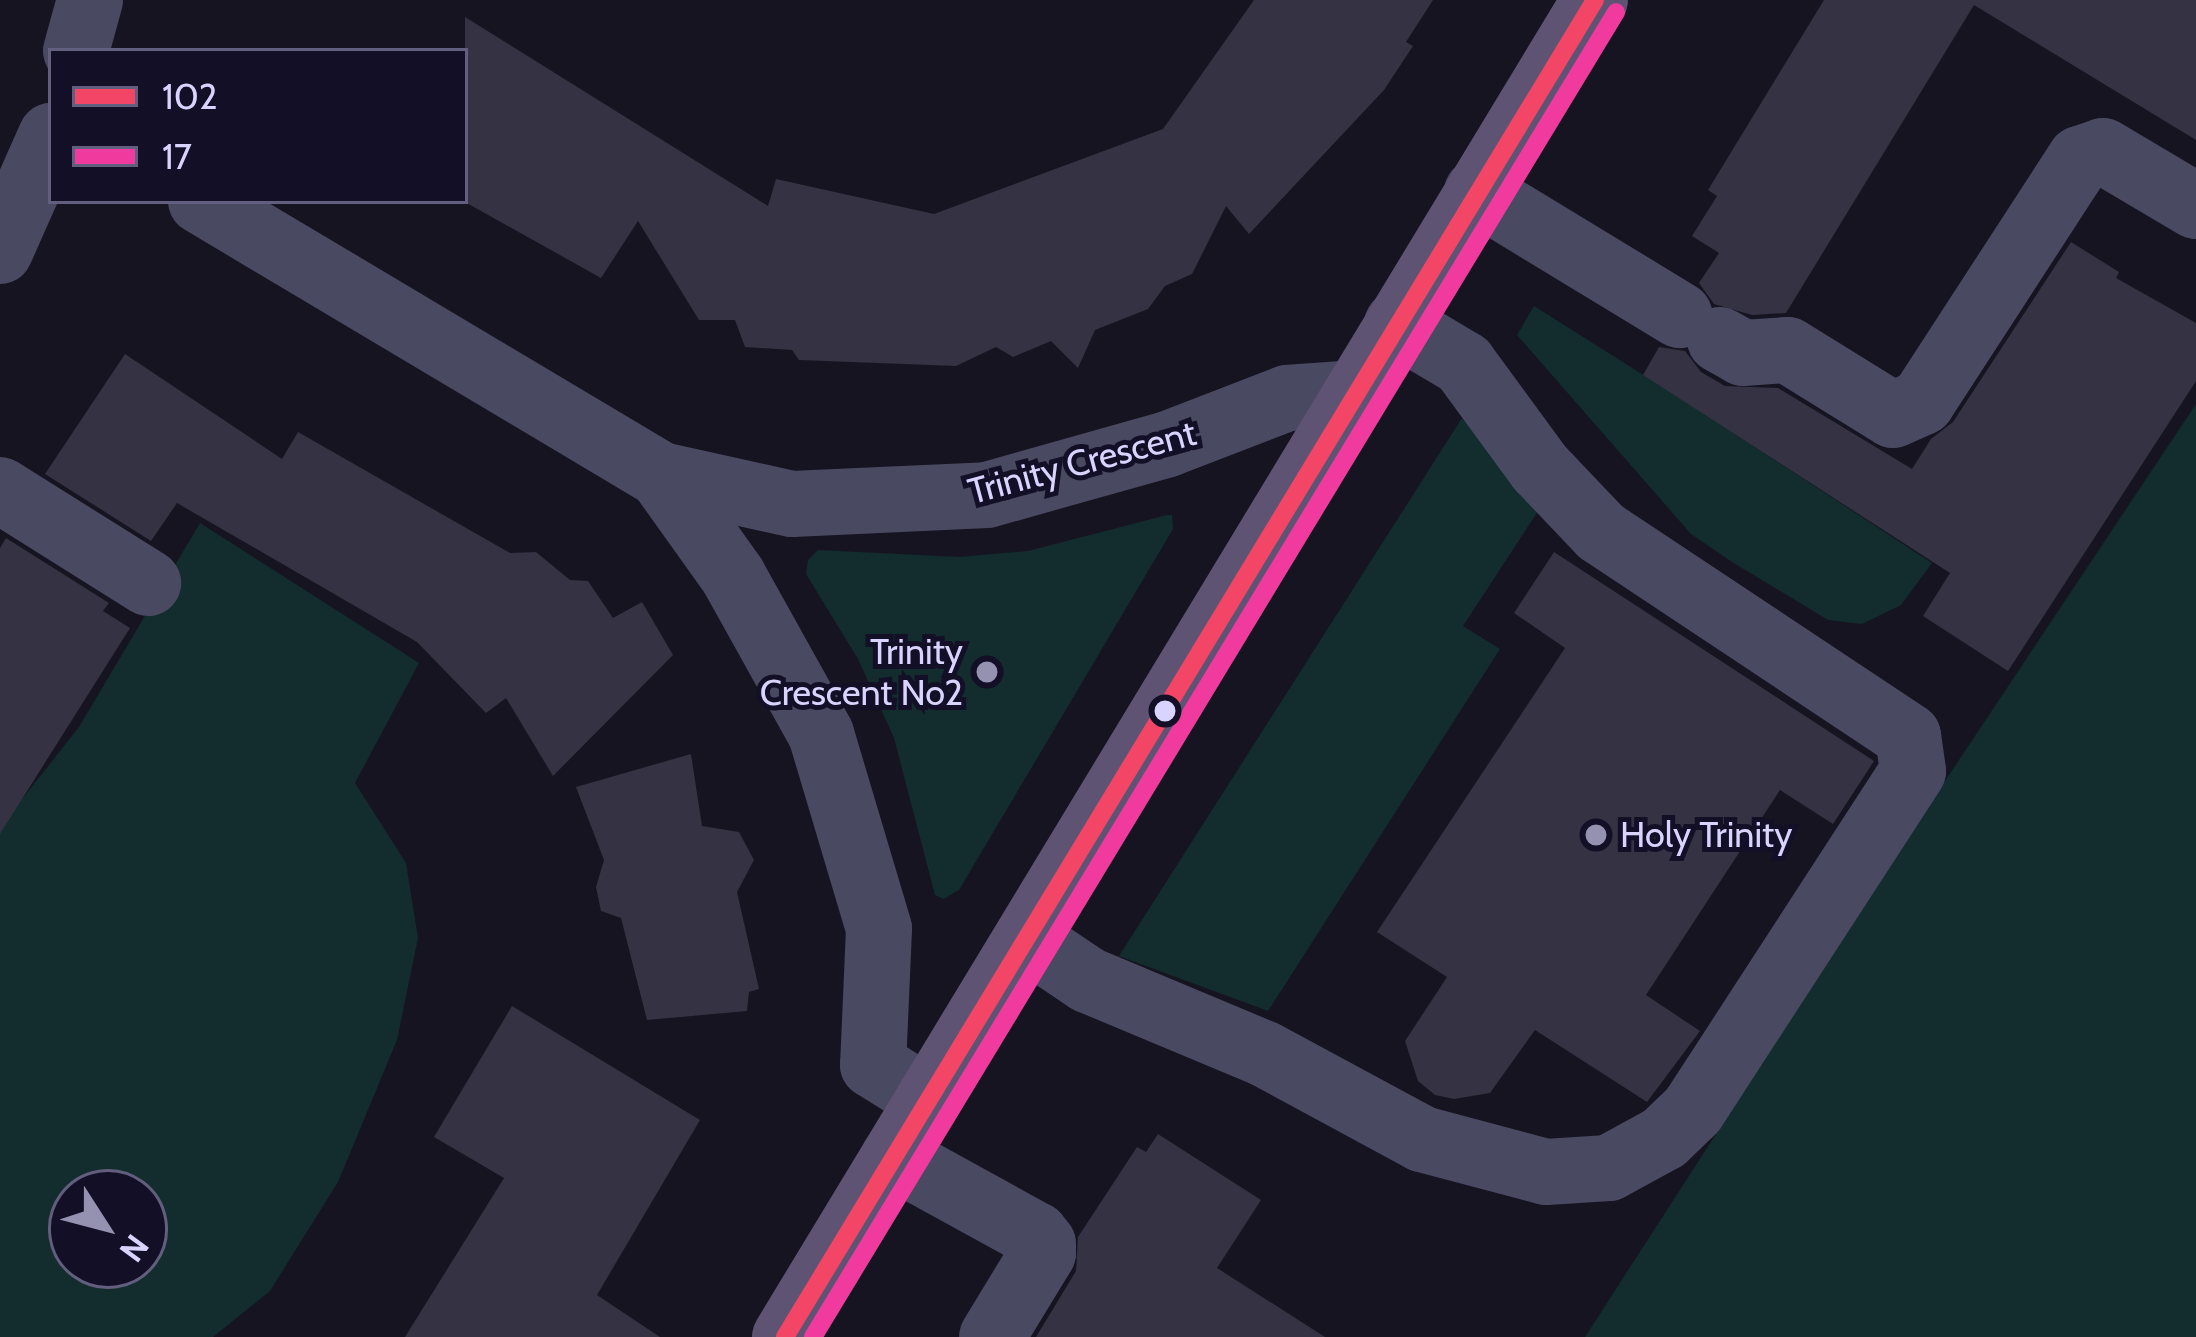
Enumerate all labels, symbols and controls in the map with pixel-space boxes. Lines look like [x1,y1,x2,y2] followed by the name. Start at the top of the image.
[48,48,468,204] legend
[162,74,218,118] text: 102
[162,134,192,178] text: 17
[963,411,1201,513] street label: Trinity Crescent
[760,629,963,714] place label: Trinity Crescent No2
[974,659,1000,685] marker: Trinity Crescent No2
[1154,700,1176,722] unlabelled marker
[1620,813,1792,857] place label: Holy Trinity
[1583,822,1609,848] marker: Holy Trinity
[48,1169,168,1289] north arrow
[112,1227,158,1270] text: N

